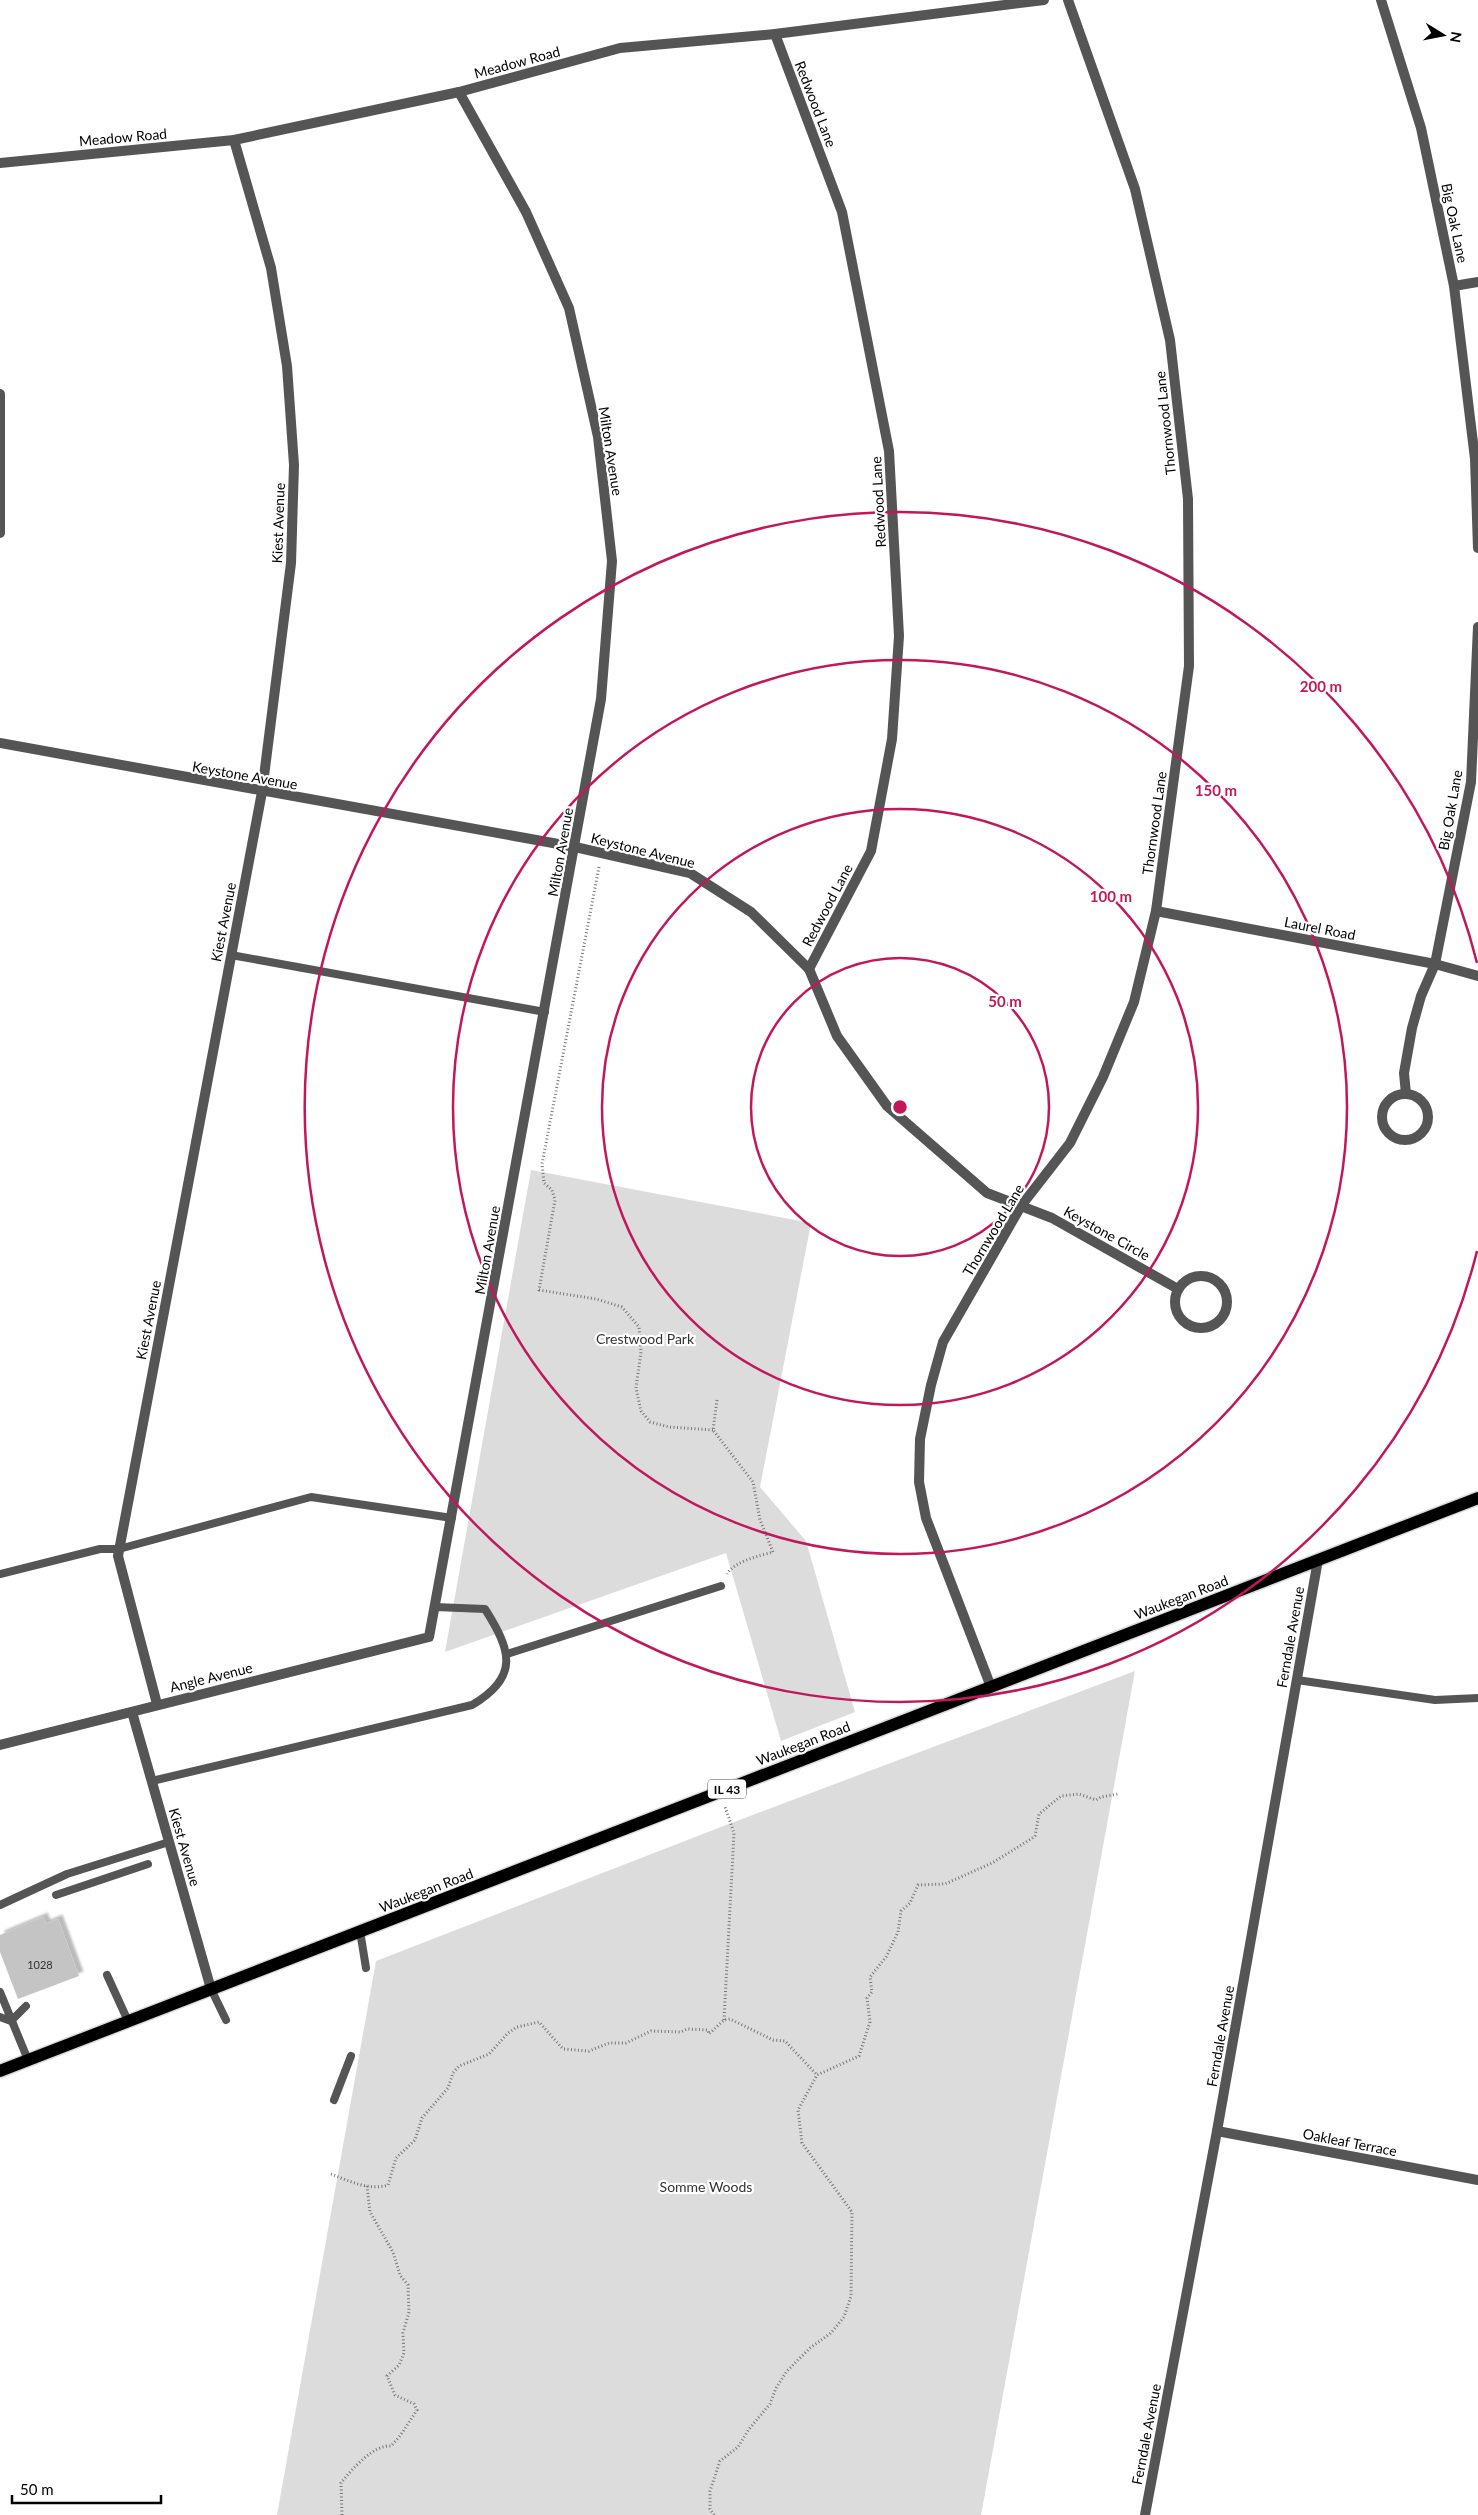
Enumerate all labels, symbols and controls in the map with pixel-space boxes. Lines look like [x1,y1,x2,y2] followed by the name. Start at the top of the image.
[1418,10,1468,60] north arrow
[1447,31,1466,44] text: N
[472,42,562,82] street label: Meadow Road
[792,58,840,150] street label: Redwood Lane
[78,125,168,149] street label: Meadow Road
[1438,182,1472,264] street label: Big Oak Lane
[1151,370,1179,476] street label: Thornwood Lane
[596,405,626,497] street label: Milton Avenue
[867,456,889,548] street label: Redwood Lane
[268,482,288,564] street label: Kiest Avenue
[1300,677,1342,695] text: 200 m
[191,757,299,793] street label: Keystone Avenue
[1435,769,1465,851] street label: Big Oak Lane
[1138,770,1170,876] street label: Thornwood Lane
[1195,781,1237,799] text: 150 m
[544,806,576,898] street label: Milton Avenue
[589,829,697,871] street label: Keystone Avenue
[798,861,856,949] street label: Redwood Lane
[207,881,239,963] street label: Kiest Avenue
[1090,887,1132,905] text: 100 m
[1283,913,1357,943] street label: Laurel Road
[988,992,1022,1010] text: 50 m
[891,1098,909,1116] centre of rings
[959,1181,1027,1279] street label: Thornwood Lane
[1061,1202,1153,1264] street label: Keystone Circle
[471,1204,503,1296] street label: Milton Avenue
[132,1279,164,1361] street label: Kiest Avenue
[596,1330,695,1347] park label: Crestwood Park
[1132,1571,1230,1623] street label: Waukegan Road
[1273,1585,1307,1689] street label: Ferndale Avenue
[168,1659,254,1695] street label: Angle Avenue
[754,1717,852,1769] street label: Waukegan Road
[708,1780,746,1798] road number: IL 43
[166,1806,204,1888] street label: Kiest Avenue
[377,1864,475,1916] street label: Waukegan Road
[27,1958,53,1971] house number: 1028
[1203,1984,1237,2088] street label: Ferndale Avenue
[1302,2125,1398,2159] street label: Oakleaf Terrace
[660,2178,752,2195] park label: Somme Woods
[1128,2382,1164,2486] street label: Ferndale Avenue
[12,2472,161,2504] scale bar
[20,2480,54,2498] text: 50 m

